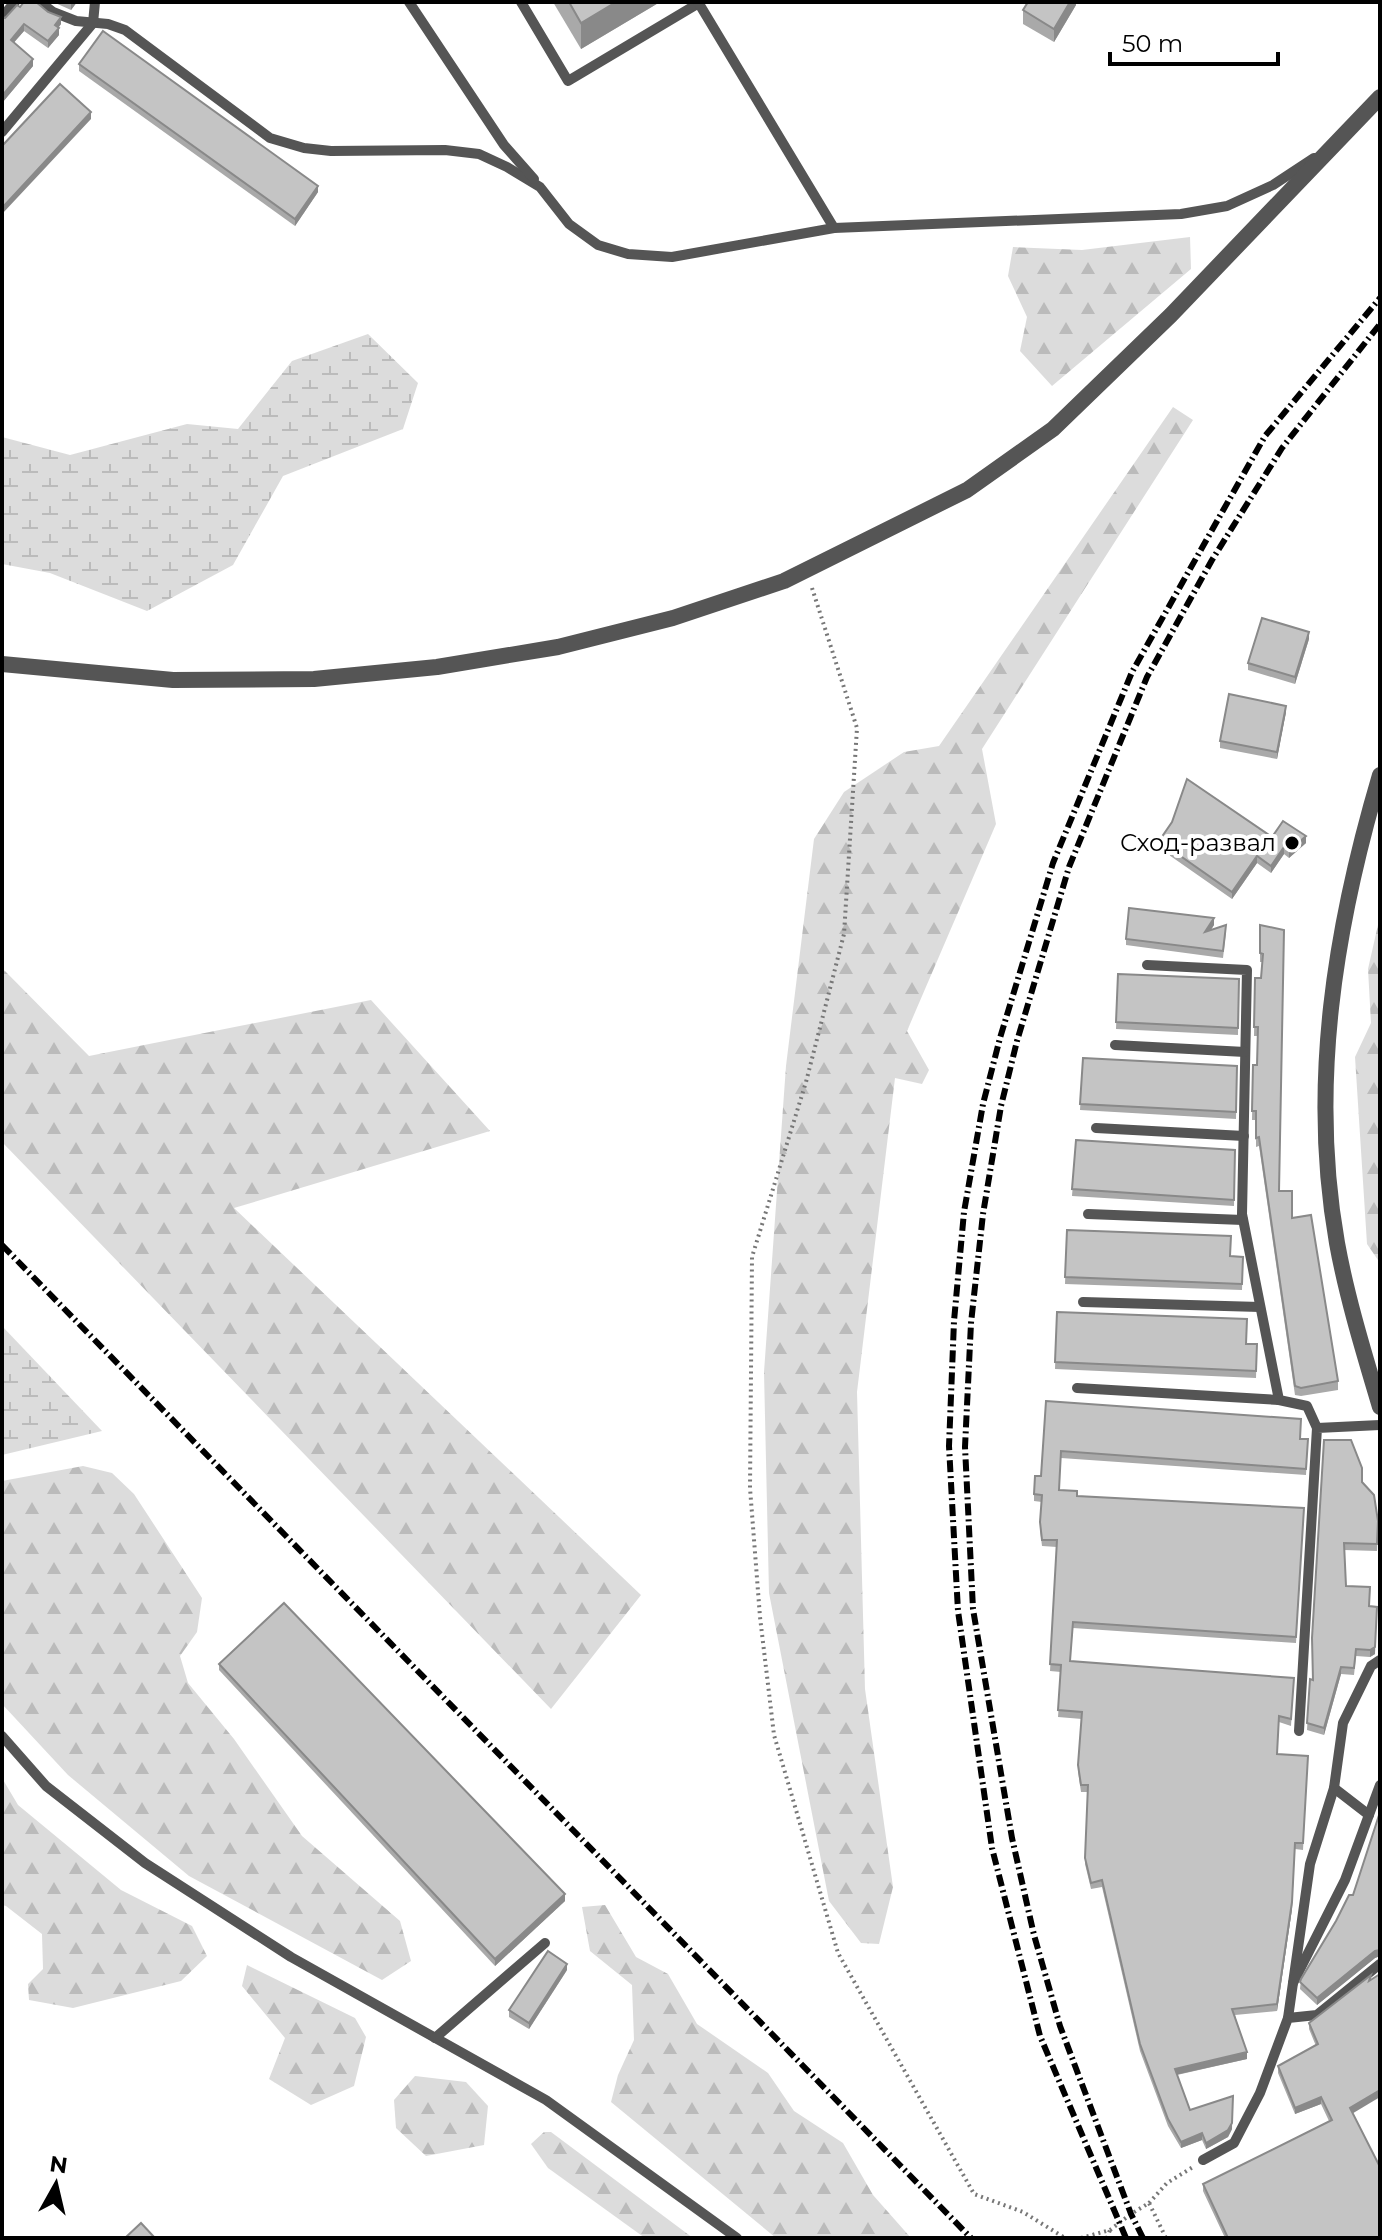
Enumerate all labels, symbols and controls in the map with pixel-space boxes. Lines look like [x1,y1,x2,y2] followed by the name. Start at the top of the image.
[1110,16,1278,66] scale bar
[1122,29,1183,58] text: 50 m
[1120,828,1276,857] place label: Сход-развал
[1283,834,1301,852] marker: Сход-развал
[16,2144,96,2224] north arrow
[48,2150,69,2179] text: N

